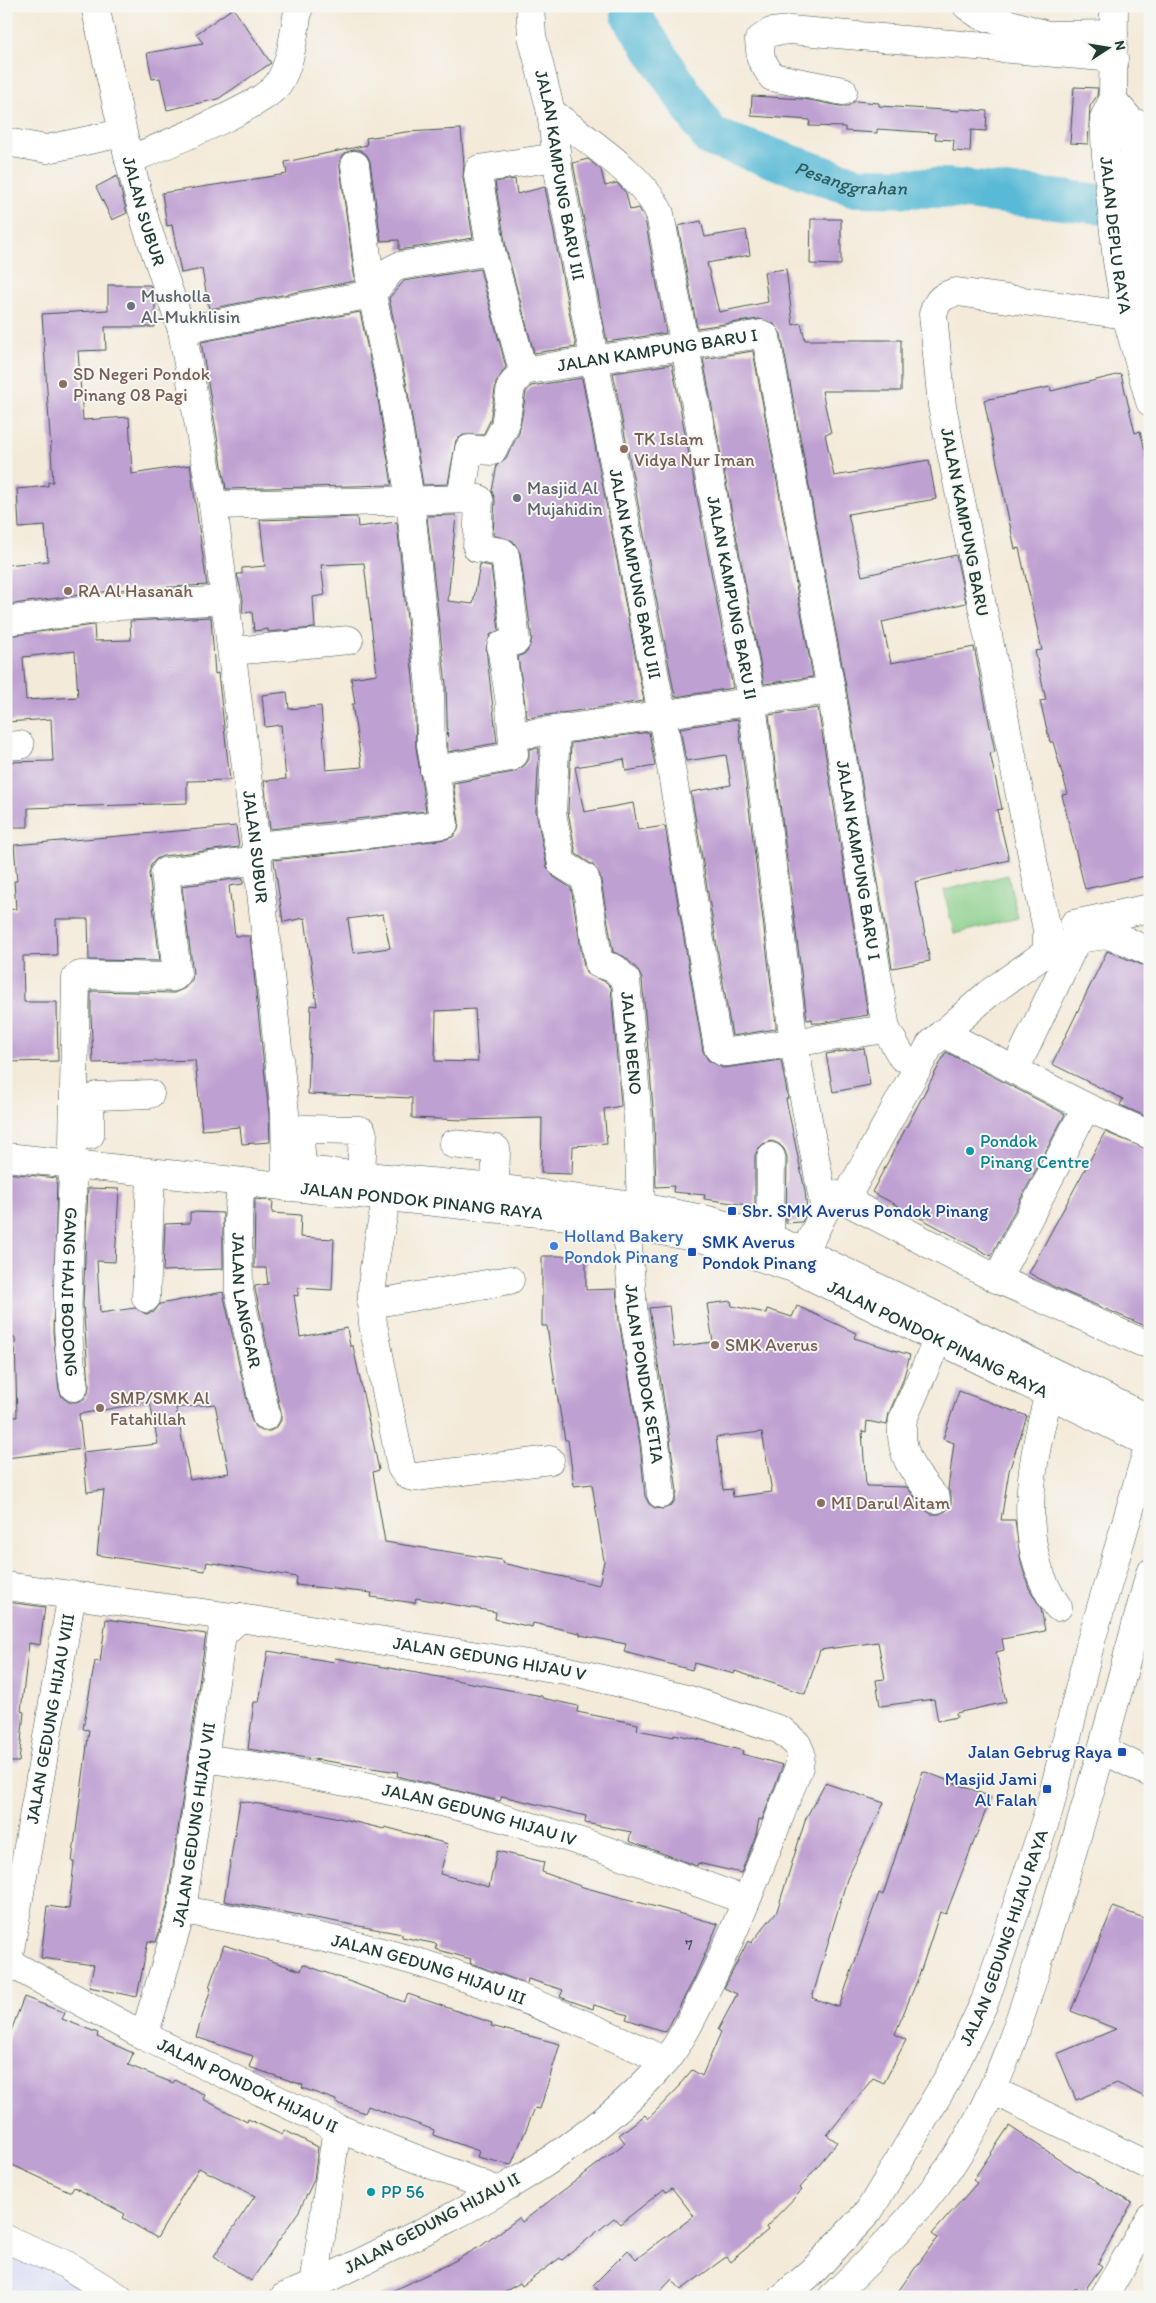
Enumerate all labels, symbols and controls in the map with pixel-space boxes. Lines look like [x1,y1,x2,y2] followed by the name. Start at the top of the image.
[1084,22,1134,72] north arrow
[1111,39,1130,52] text: N
[530,67,590,282] street label: JALAN KAMPUNG BARU III
[117,154,170,269] street label: JALAN SUBUR
[1095,155,1137,316] street label: JALAN DEPLU RAYA
[792,156,907,200] water label: Pesanggrahan
[141,285,240,328] place label: Musholla Al-Mukhlisin
[125,300,137,312] marker: Musholla Al-Mukhlisin
[556,324,759,377] street label: JALAN KAMPUNG BARU I
[73,363,210,406] place label: SD Negeri Pondok Pinang 08 Pagi
[57,378,69,390] marker: SD Negeri Pondok Pinang 08 Pagi
[936,426,994,618] street label: JALAN KAMPUNG BARU
[634,428,755,471] place label: TK Islam Vidya Nur Iman
[618,443,630,455] marker: TK Islam Vidya Nur Iman
[604,467,666,681] street label: JALAN KAMPUNG BARU III
[527,477,603,520] place label: Masjid Al Mujahidin
[511,492,523,504] marker: Masjid Al Mujahidin
[702,494,762,701] street label: JALAN KAMPUNG BARU II
[78,580,193,602] place label: RA Al Hasanah
[62,585,74,597] marker: RA Al Hasanah
[832,758,886,962] street label: JALAN KAMPUNG BARU I
[238,789,273,904] street label: JALAN SUBUR
[616,991,647,1096] street label: JALAN BENO
[980,1130,1090,1173] place label: Pondok Pinang Centre
[964,1145,976,1157] marker: Pondok Pinang Centre
[299,1177,544,1224] street label: JALAN PONDOK PINANG RAYA
[742,1200,989,1222] place label: Sbr. SMK Averus Pondok Pinang
[726,1205,738,1217] marker: Sbr. SMK Averus Pondok Pinang
[57,1207,83,1378] street label: GANG HAJI BODONG
[564,1225,684,1268] place label: Holland Bakery Pondok Pinang
[702,1231,817,1274] place label: SMK Averus Pondok Pinang
[227,1232,266,1370] street label: JALAN LANGGAR
[548,1240,560,1252] marker: Holland Bakery Pondok Pinang
[686,1246,698,1258] marker: SMK Averus Pondok Pinang
[824,1275,1052,1403] street label: JALAN PONDOK PINANG RAYA
[620,1283,668,1465] street label: JALAN PONDOK SETIA
[725,1334,818,1356] place label: SMK Averus
[709,1339,721,1351] marker: SMK Averus
[110,1387,210,1430] place label: SMP/SMK Al Fatahillah
[94,1402,106,1414] marker: SMP/SMK Al Fatahillah
[831,1492,950,1514] place label: MI Darul Aitam
[815,1497,827,1509] marker: MI Darul Aitam
[21,1612,79,1826] street label: JALAN GEDUNG HIJAU VIII
[391,1632,589,1686] street label: JALAN GEDUNG HIJAU V
[167,1721,220,1929] street label: JALAN GEDUNG HIJAU VII
[968,1741,1113,1763] place label: Jalan Gebrug Raya
[1116,1746,1128,1758] marker: Jalan Gebrug Raya
[945,1768,1037,1811] place label: Masjid Jami Al Falah
[380,1778,579,1851] street label: JALAN GEDUNG HIJAU IV
[1041,1783,1053,1795] marker: Masjid Jami Al Falah
[954,1826,1053,2049] street label: JALAN GEDUNG HIJAU RAYA
[329,1929,529,2010] street label: JALAN GEDUNG HIJAU III
[685,1936,693,1954] house number: 7
[154,2033,342,2138] street label: JALAN PONDOK HIJAU II
[340,2167,524,2279] street label: JALAN GEDUNG HIJAU II
[381,2181,425,2203] place label: PP 56
[365,2186,377,2198] marker: PP 56

